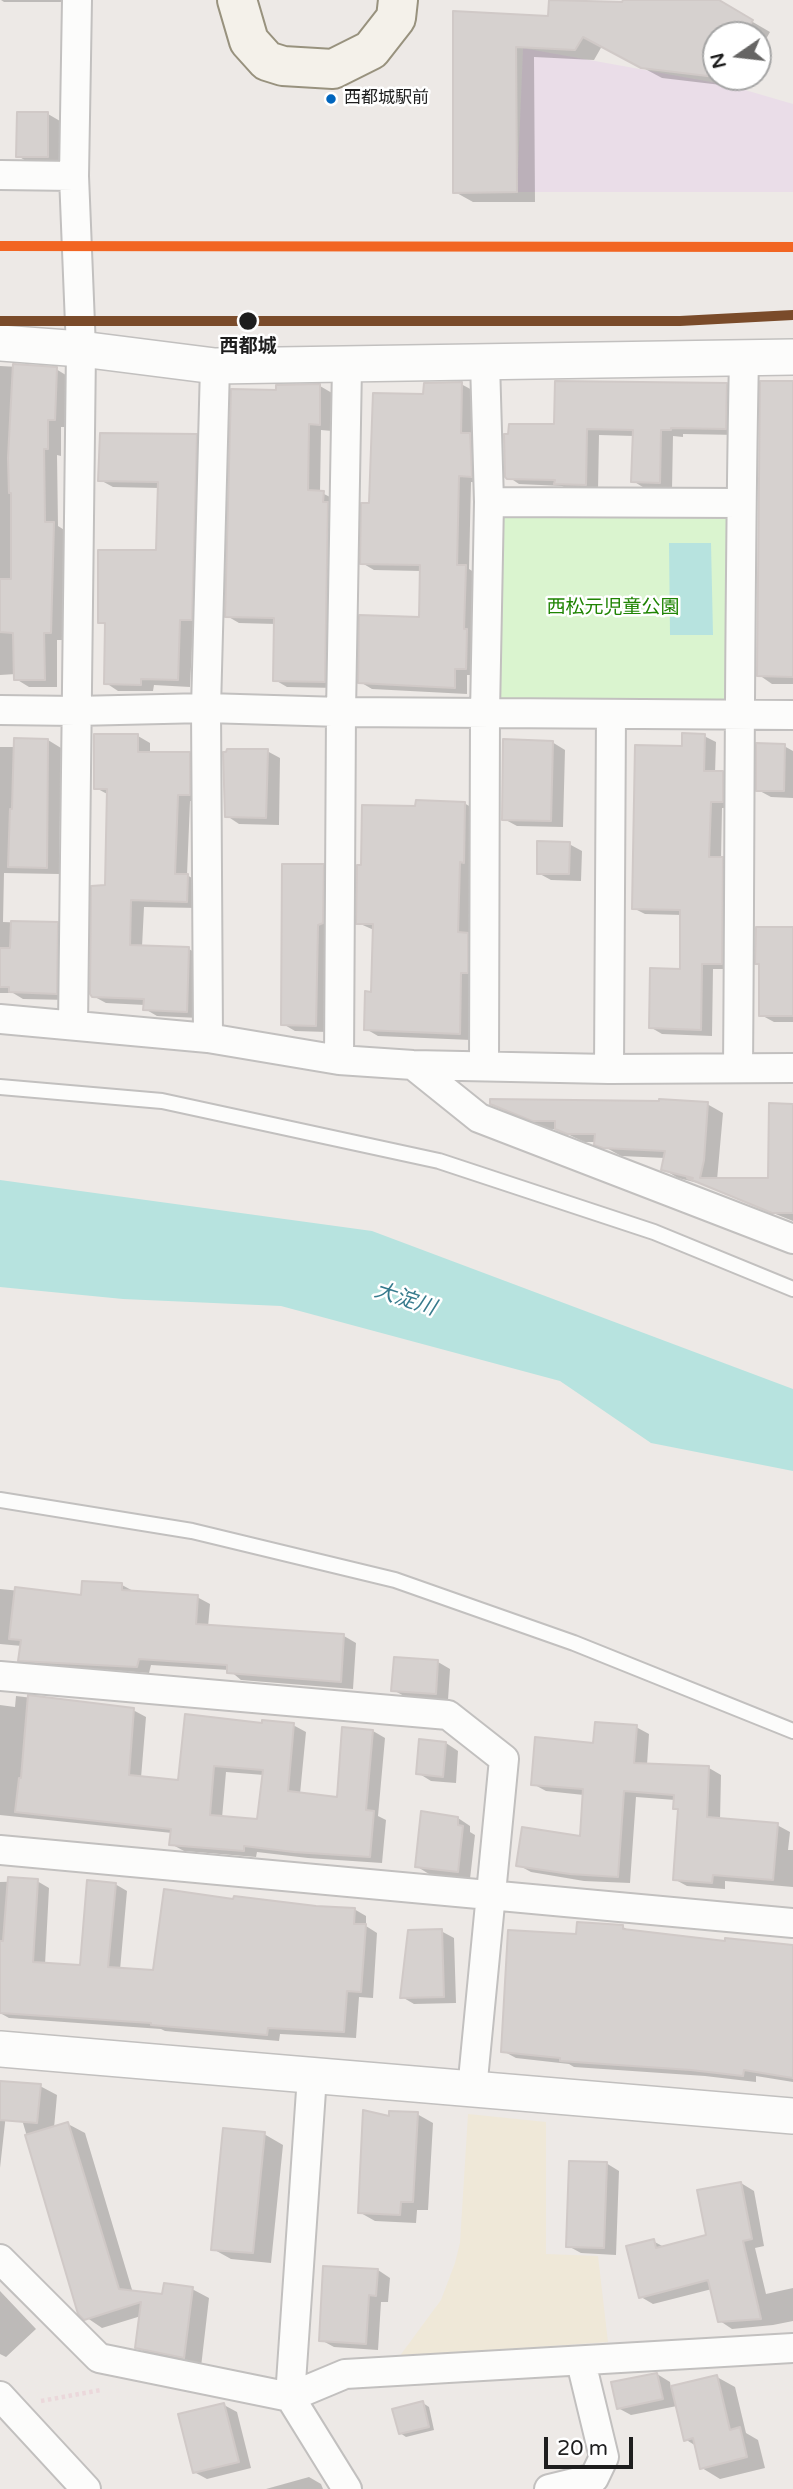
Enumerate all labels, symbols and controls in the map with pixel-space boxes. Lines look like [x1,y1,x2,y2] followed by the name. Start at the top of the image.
[702,21,772,91] north arrow
[706,51,731,71] text: N
[344,89,429,109] place label: 西都城駅前
[324,92,338,106] marker: 西都城駅前
[237,310,259,332] marker: 西都城
[220,336,276,358] place label: 西都城
[547,597,679,619] park label: 西松元児童公園
[371,1278,439,1322] water label: 大淀川
[548,2422,637,2466] scale bar
[557,2436,608,2461] text: 20 m

